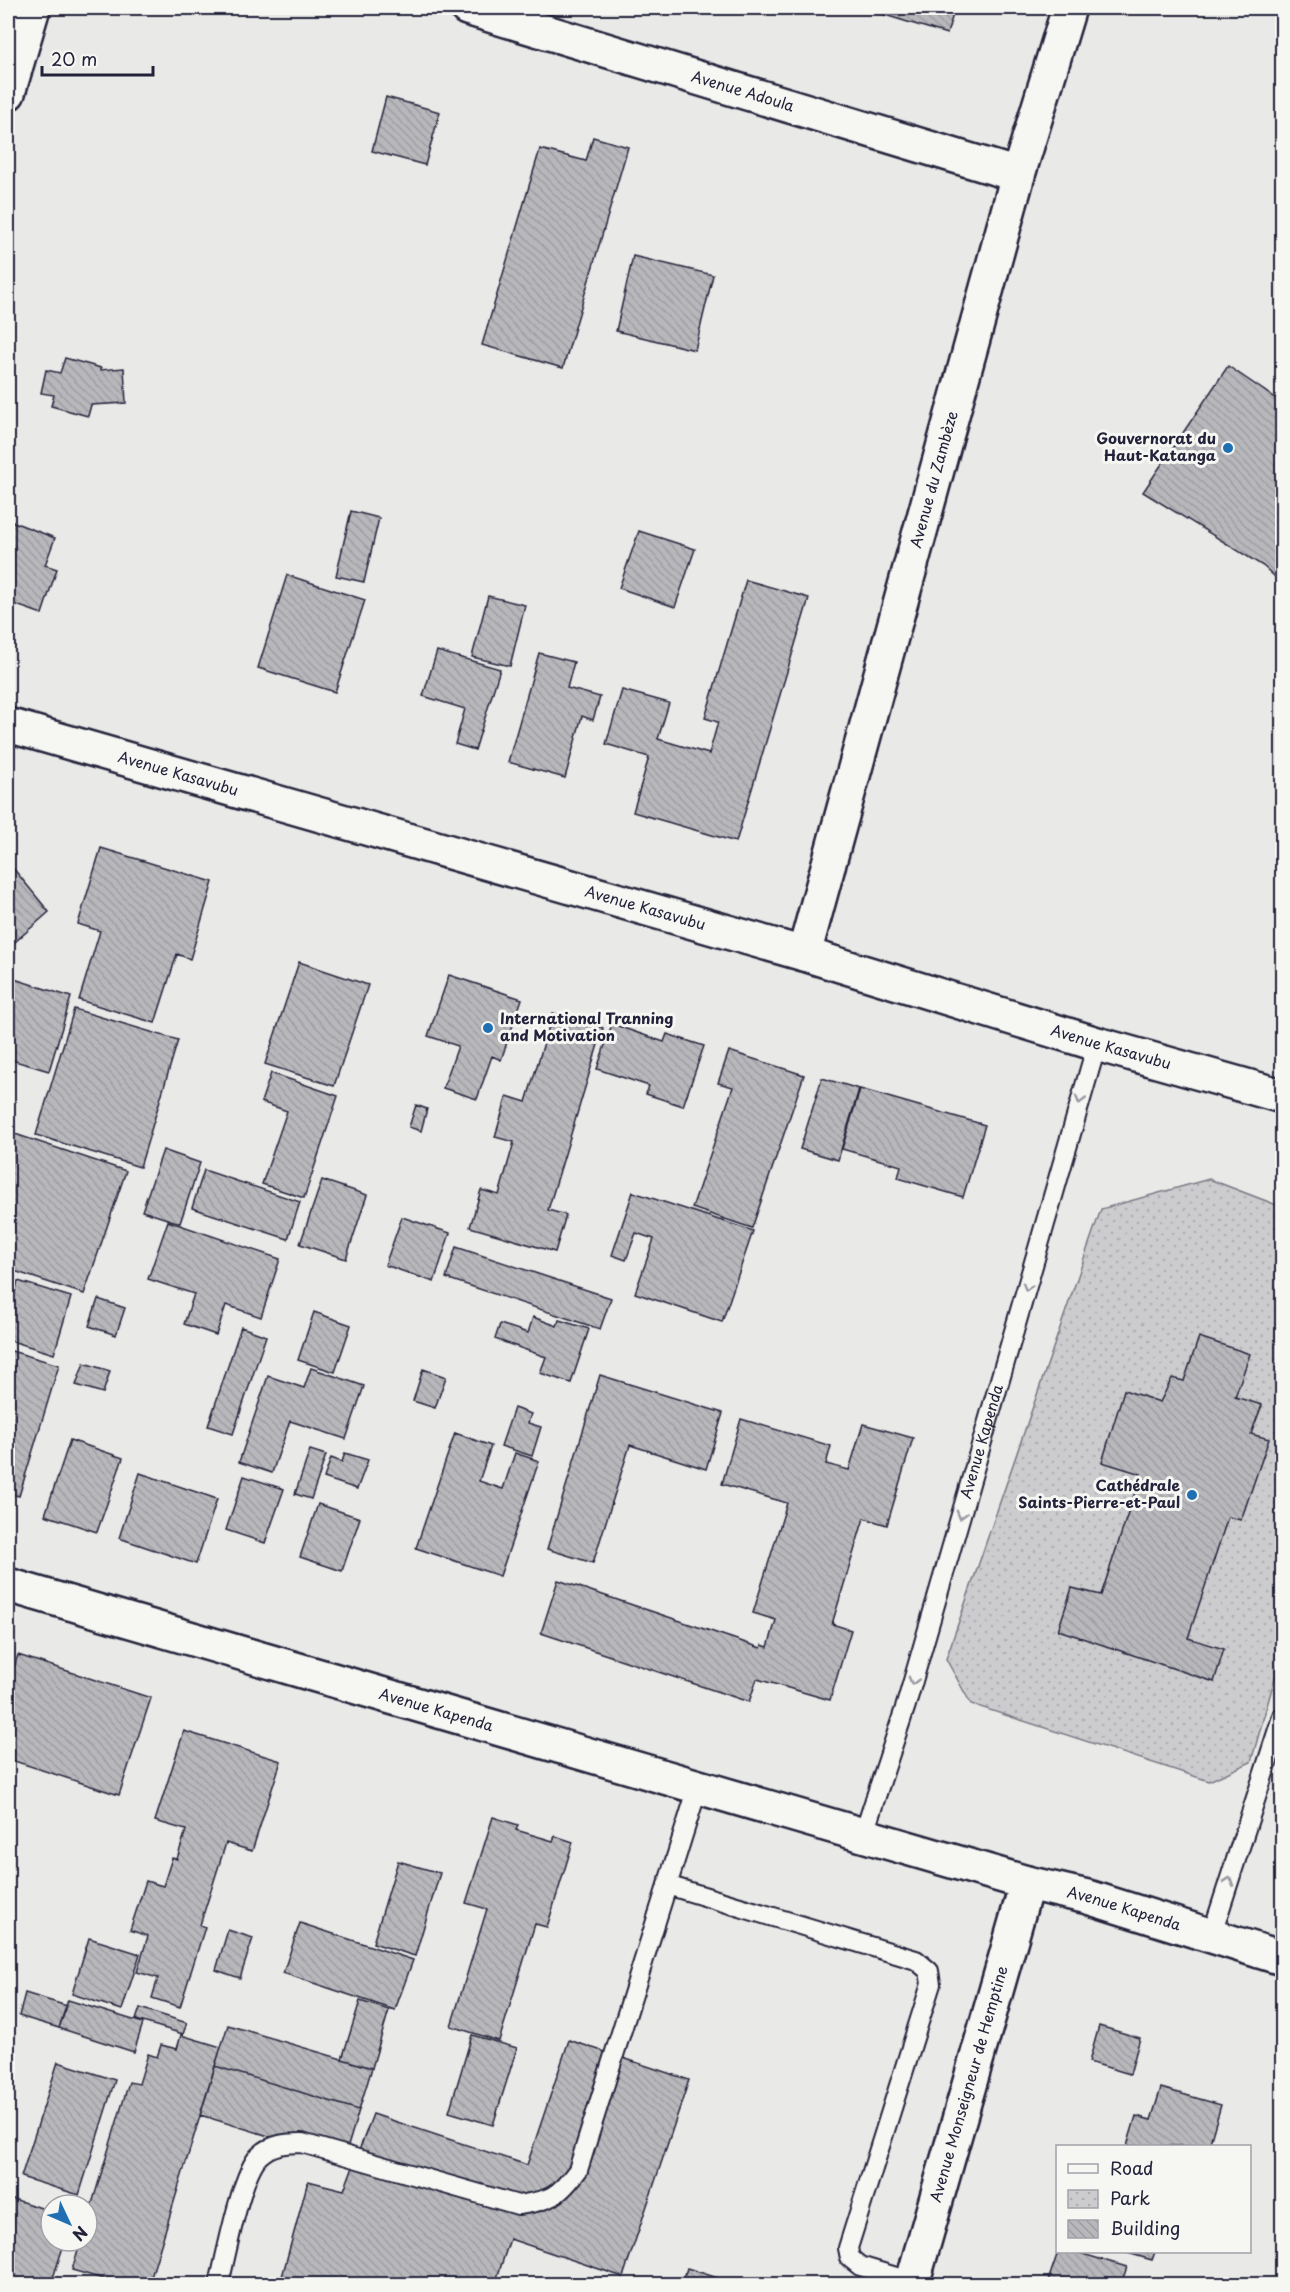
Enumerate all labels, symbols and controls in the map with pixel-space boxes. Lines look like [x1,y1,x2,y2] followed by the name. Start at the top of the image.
[42,39,153,77] scale bar
[51,45,97,72] text: 20 m
[689,64,797,117] street label: Avenue Adoula
[903,408,963,550] street label: Avenue du Zambèze
[1096,426,1216,466] place label: Gouvernorat du Haut-Katanga
[1221,441,1235,455] marker: Gouvernorat du Haut-Katanga
[116,744,241,801] street label: Avenue Kasavubu
[583,879,709,935] street label: Avenue Kasavubu
[500,1006,673,1046] place label: International Tranning and Motivation
[1048,1017,1174,1074] street label: Avenue Kasavubu
[481,1021,495,1035] marker: International Tranning and Motivation
[1075,1095,1088,1105] one-way arrow
[1022,1282,1034,1292] one-way arrow
[953,1381,1008,1501] street label: Avenue Kapenda
[1018,1473,1181,1513] place label: Cathédrale Saints-Pierre-et-Paul
[1185,1488,1199,1502] marker: Cathédrale Saints-Pierre-et-Paul
[956,1509,968,1520] one-way arrow
[908,1676,920,1686] one-way arrow
[377,1681,497,1737] street label: Avenue Kapenda
[1222,1876,1235,1887] one-way arrow
[1065,1880,1185,1936] street label: Avenue Kapenda
[923,1963,1013,2205] street label: Avenue Monseigneur de Hemptine
[1056,2145,1251,2253] legend
[1110,2154,1154,2181] text: Road
[1110,2184,1150,2211] text: Park
[39,2193,99,2253] north arrow
[1110,2214,1180,2241] text: Building
[67,2221,94,2247] text: N

